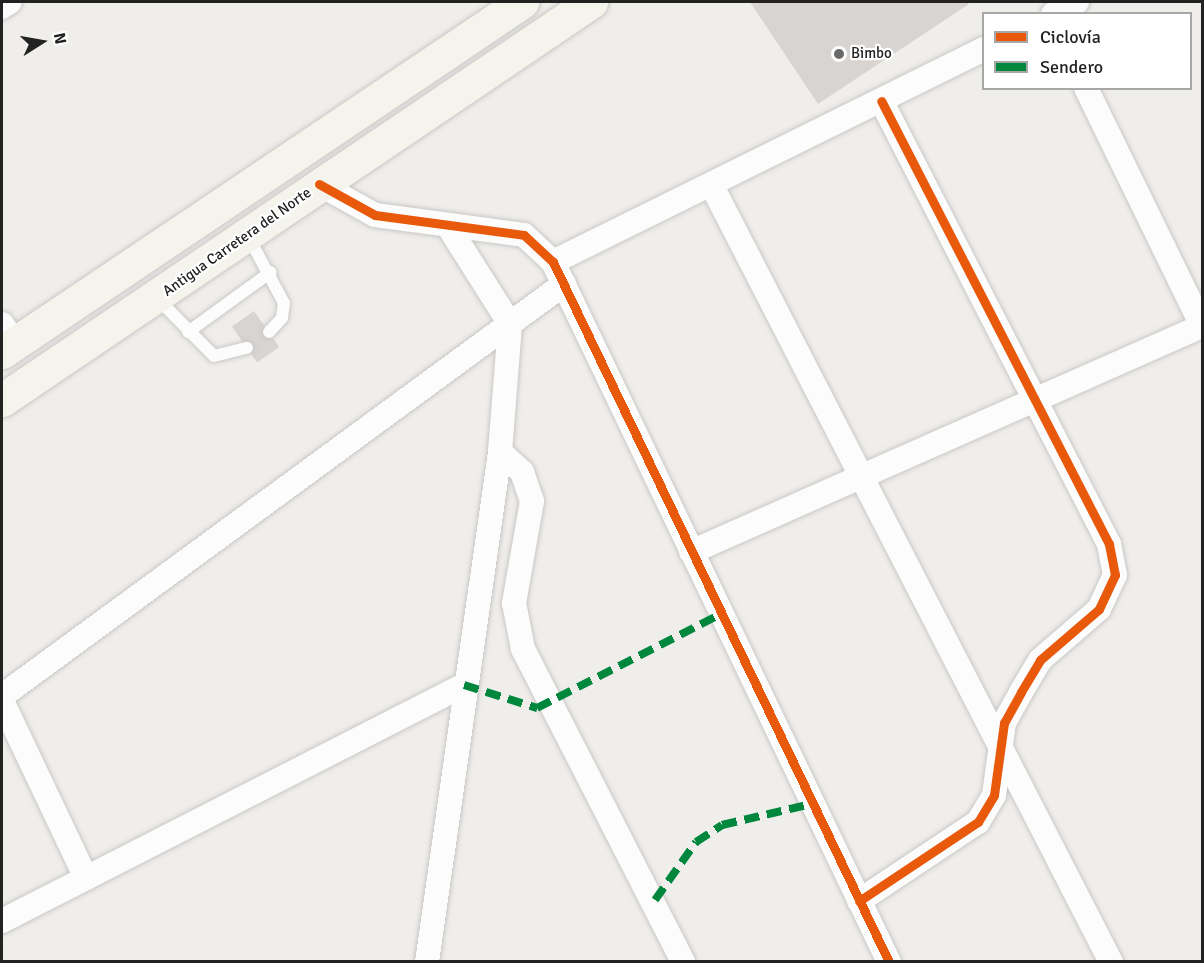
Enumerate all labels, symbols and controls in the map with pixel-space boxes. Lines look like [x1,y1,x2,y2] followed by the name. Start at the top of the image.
[12,12,72,72] north arrow
[982,12,1192,90] legend
[1040,26,1101,48] text: Ciclovía
[49,31,71,46] text: N
[851,45,892,63] place label: Bimbo
[832,47,846,61] marker: Bimbo
[1040,56,1103,78] text: Sendero
[159,184,315,300] street label: Antigua Carretera del Norte

